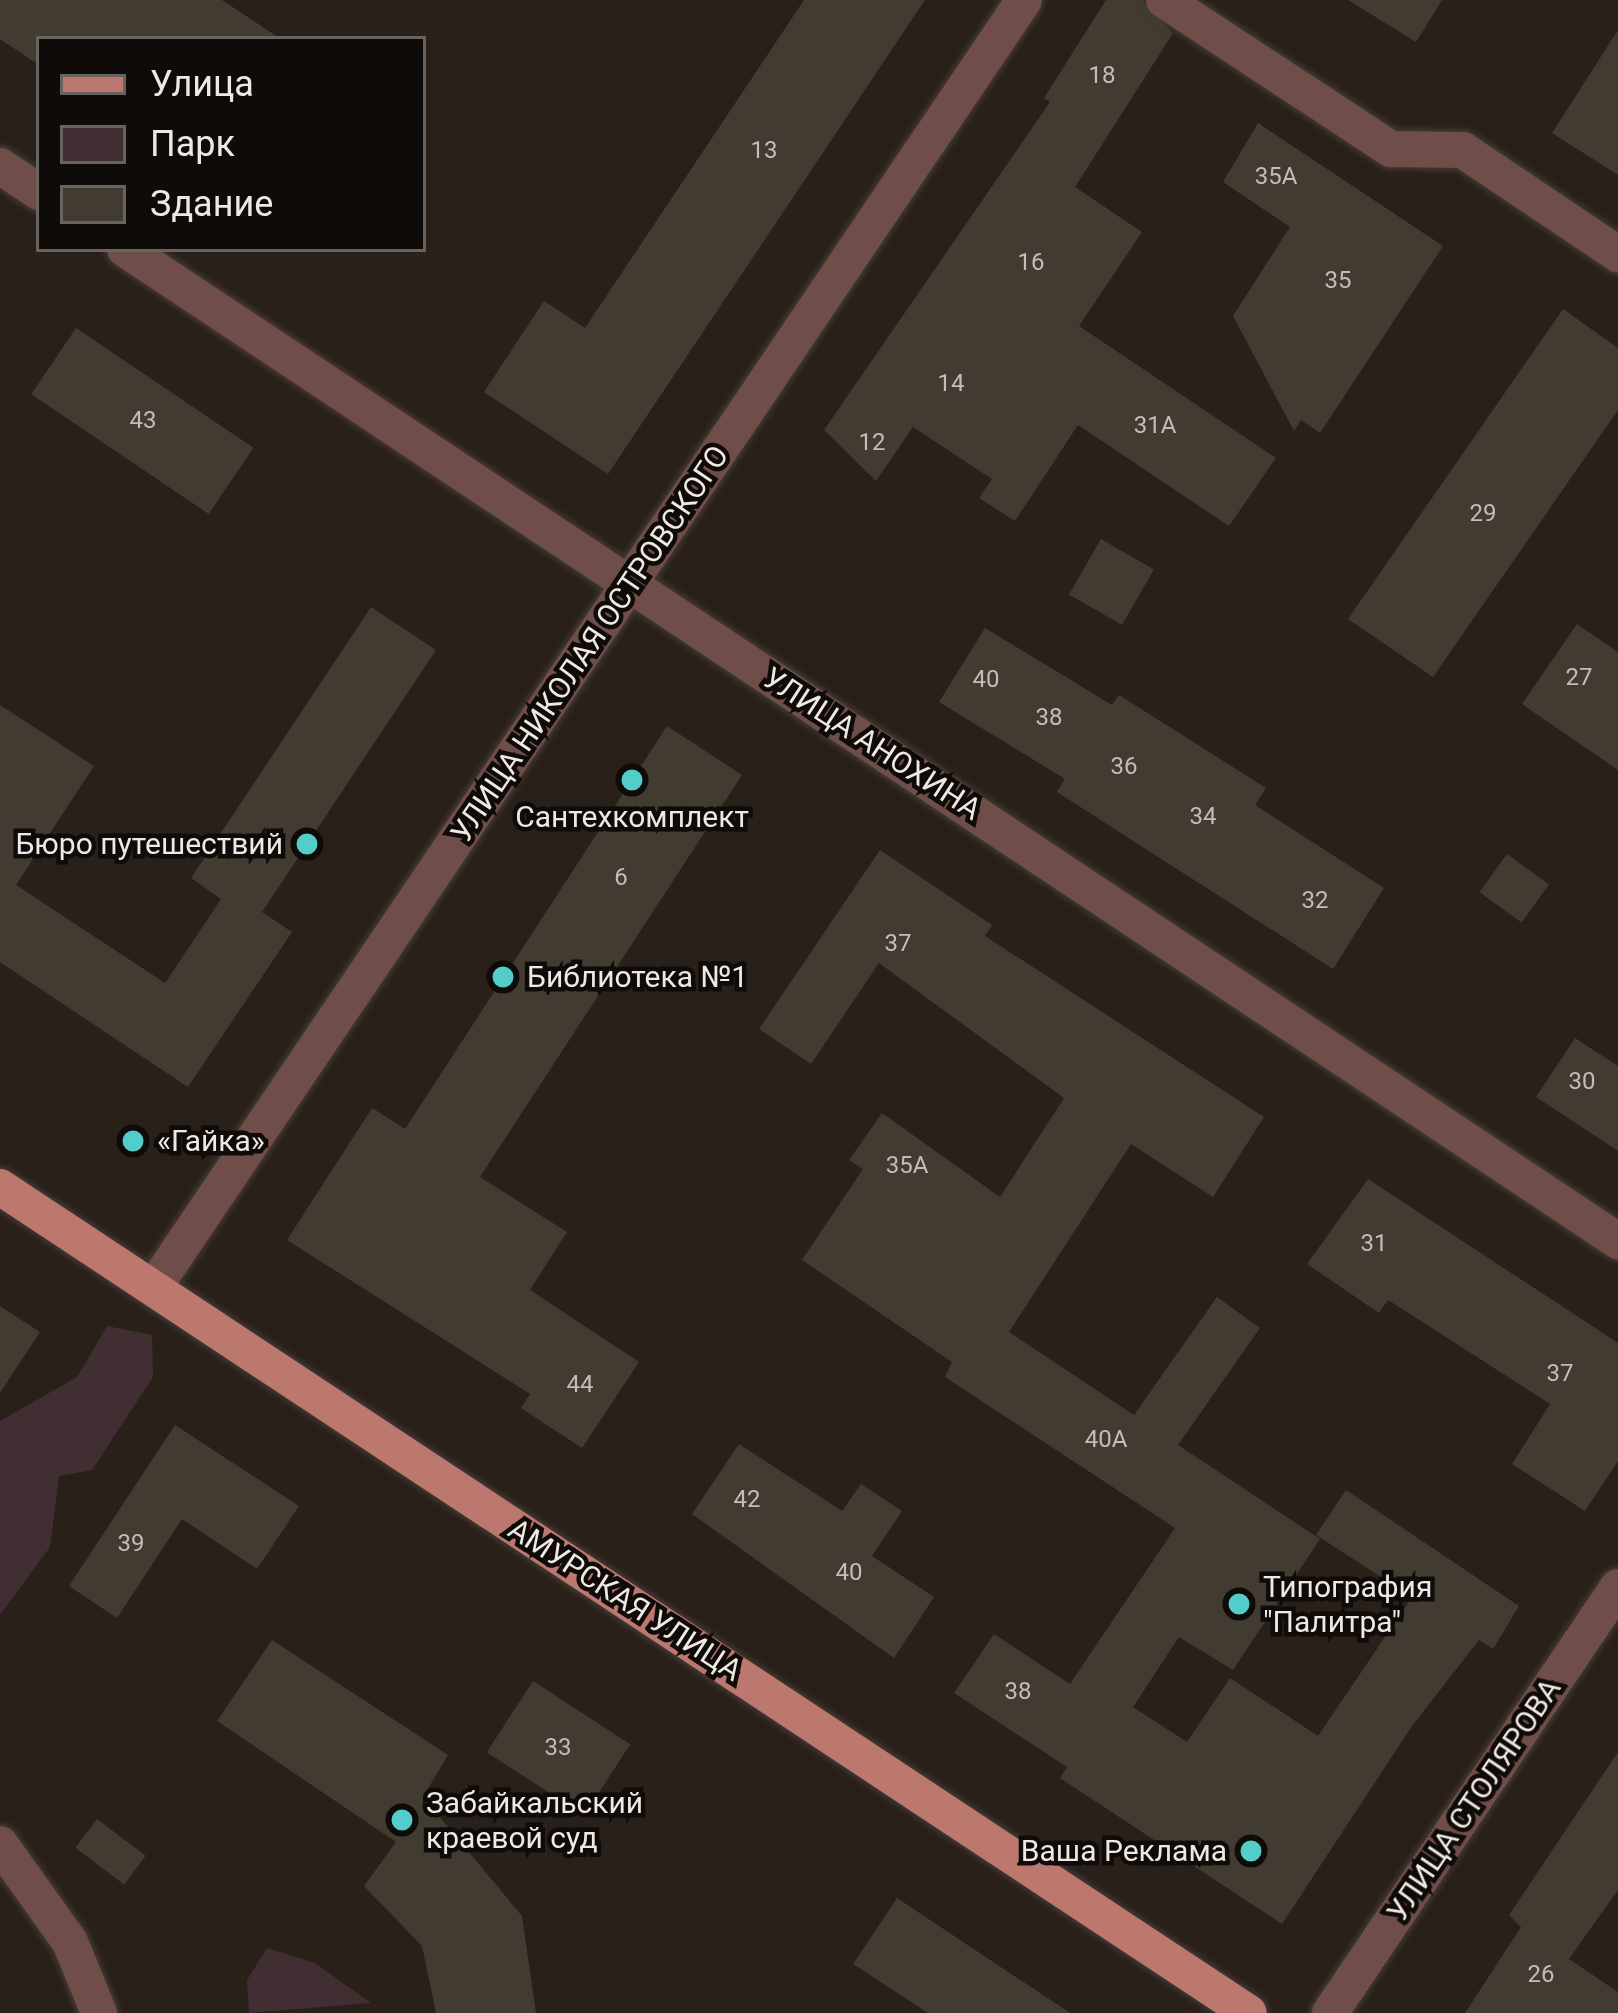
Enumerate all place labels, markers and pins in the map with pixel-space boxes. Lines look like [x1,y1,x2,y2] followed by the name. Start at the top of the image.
[619,767,645,793] marker: Сантехкомплект
[515,799,749,835] place label: Сантехкомплект
[15,826,283,862] place label: Бюро путешествий
[294,831,320,857] marker: Бюро путешествий
[527,959,748,995] place label: Библиотека №1
[490,964,516,990] marker: Библиотека №1
[157,1123,265,1159] place label: «Гайка»
[120,1128,146,1154] marker: «Гайка»
[1263,1569,1432,1640] place label: Типография "Палитра"
[1226,1591,1252,1617] marker: Типография "Палитра"
[426,1785,643,1856] place label: Забайкальский краевой суд
[389,1807,415,1833] marker: Забайкальский краевой суд
[1021,1833,1227,1869] place label: Ваша Реклама
[1238,1838,1264,1864] marker: Ваша Реклама

